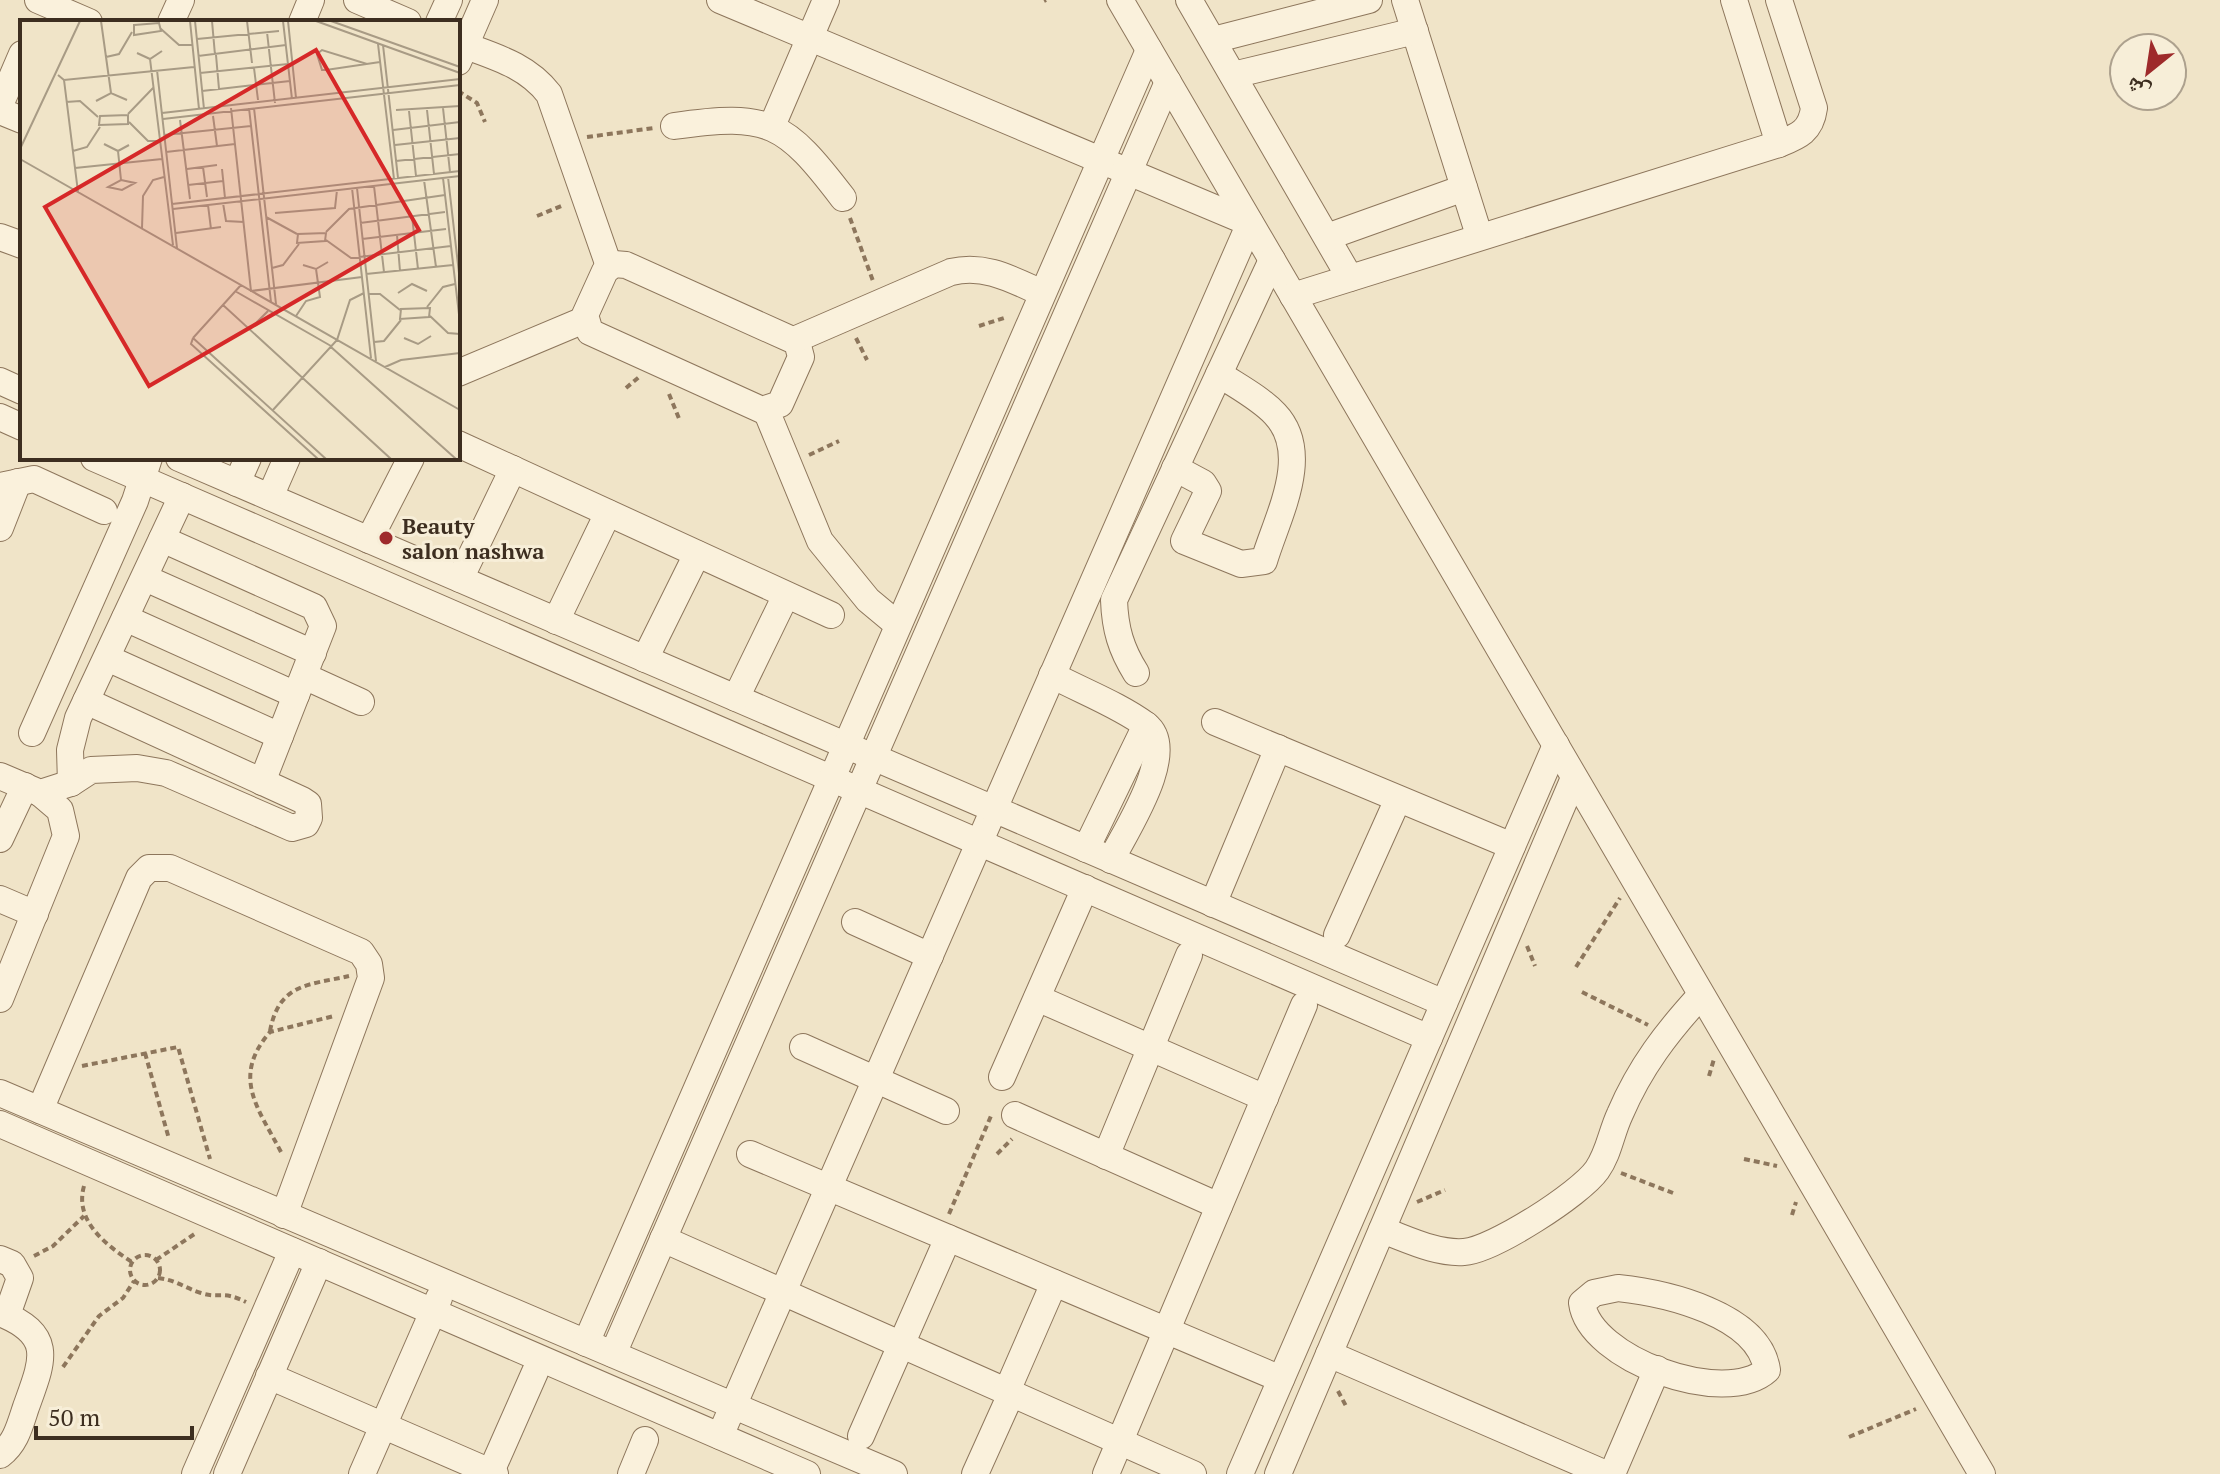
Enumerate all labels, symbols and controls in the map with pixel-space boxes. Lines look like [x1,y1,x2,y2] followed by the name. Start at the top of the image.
[20,20,460,460] inset map
[2108,32,2188,112] north arrow
[2120,71,2155,108] text: ش
[402,511,545,565] place label: Beauty salon nashwa
[377,529,395,547] marker: Beauty salon nashwa
[36,1390,192,1440] scale bar
[48,1401,100,1433] text: 50 m

